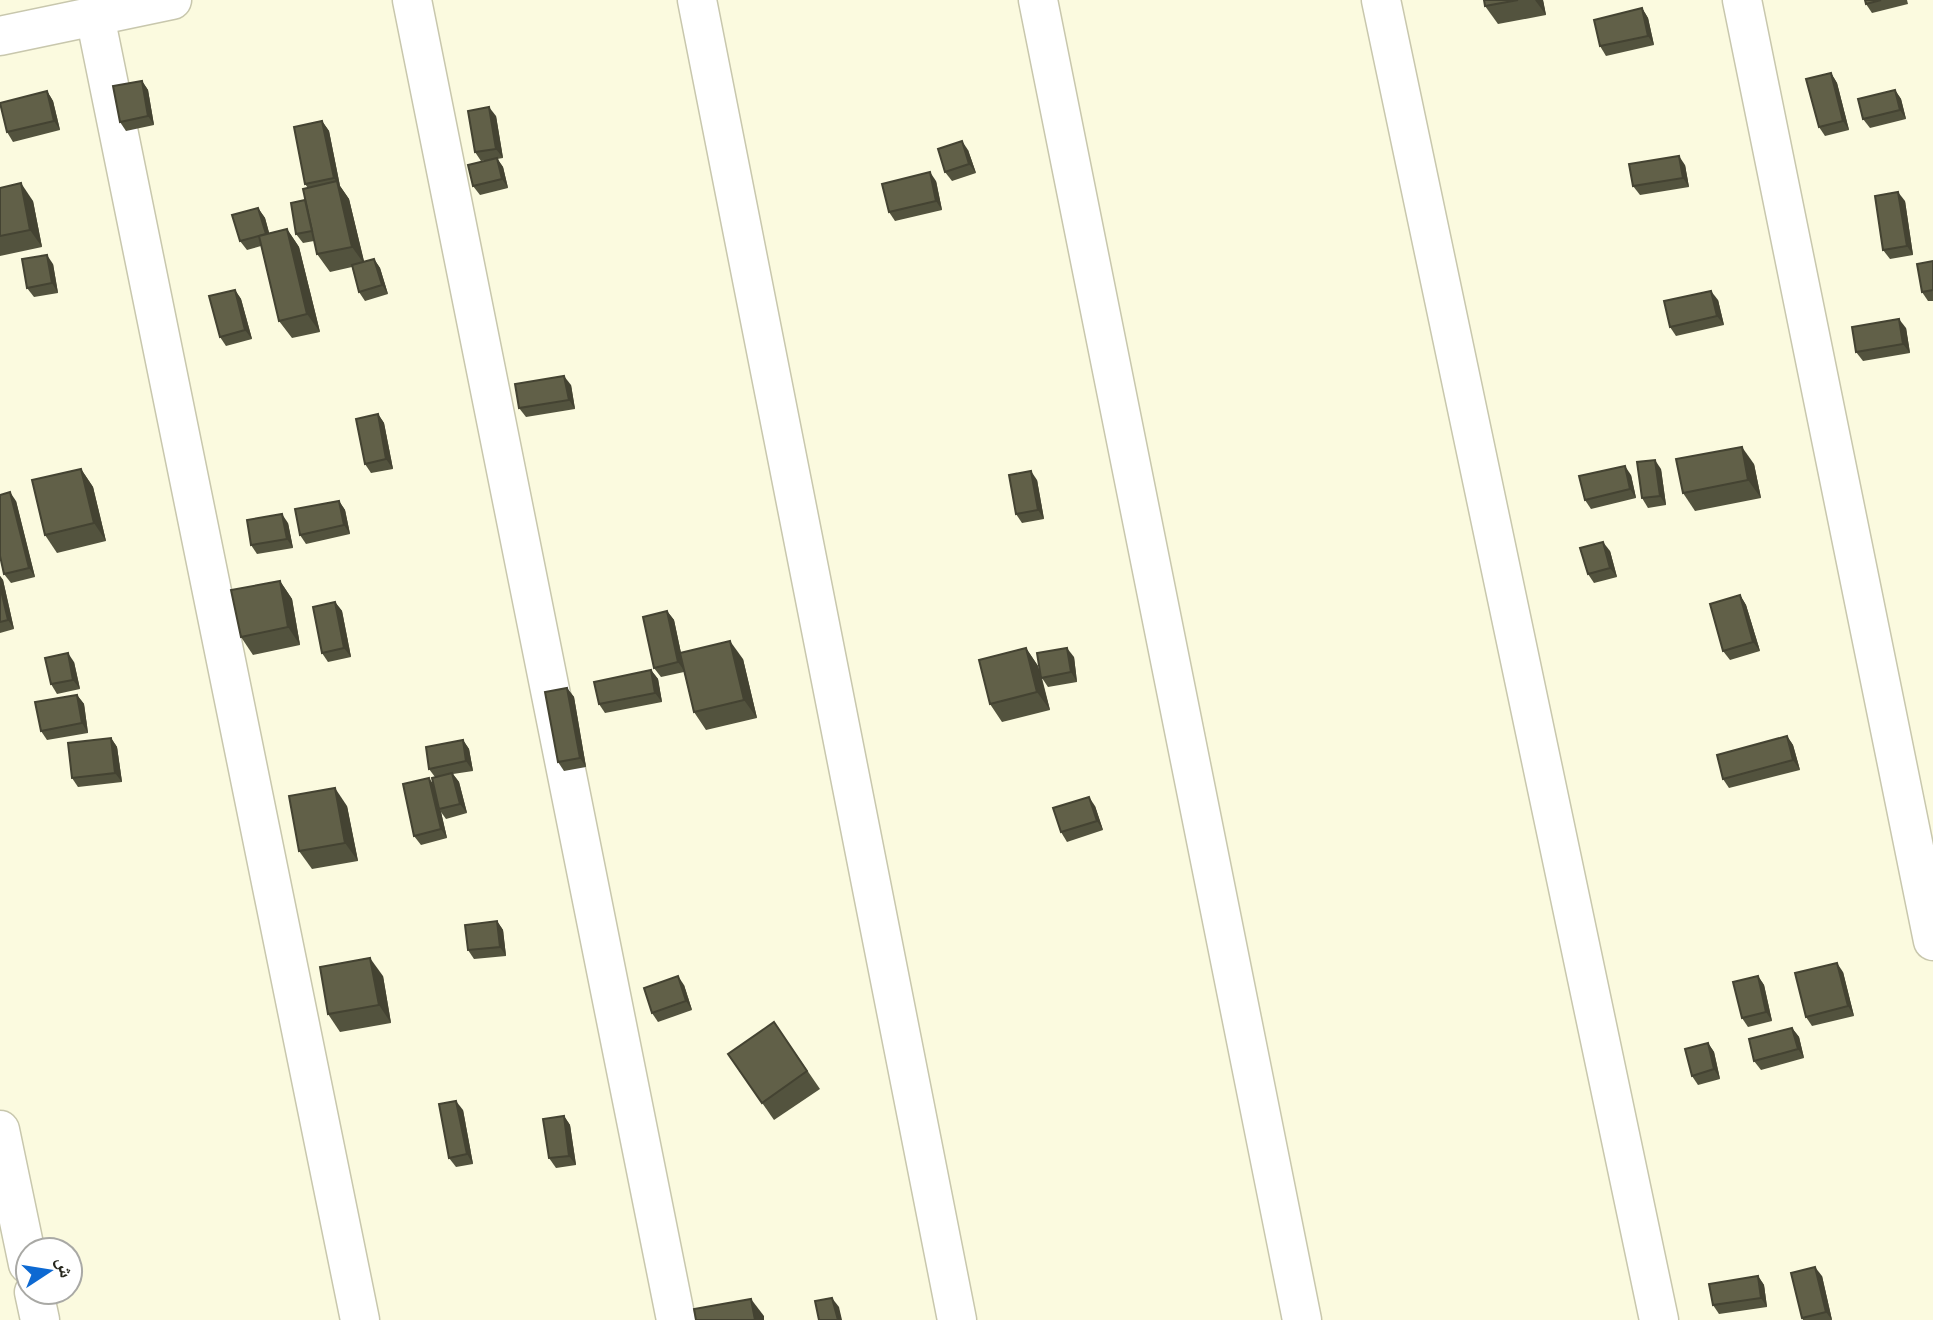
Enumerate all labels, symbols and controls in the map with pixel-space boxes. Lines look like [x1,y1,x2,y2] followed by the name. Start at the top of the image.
[14,1236,84,1306] north arrow
[52,1255,79,1280] text: ش

